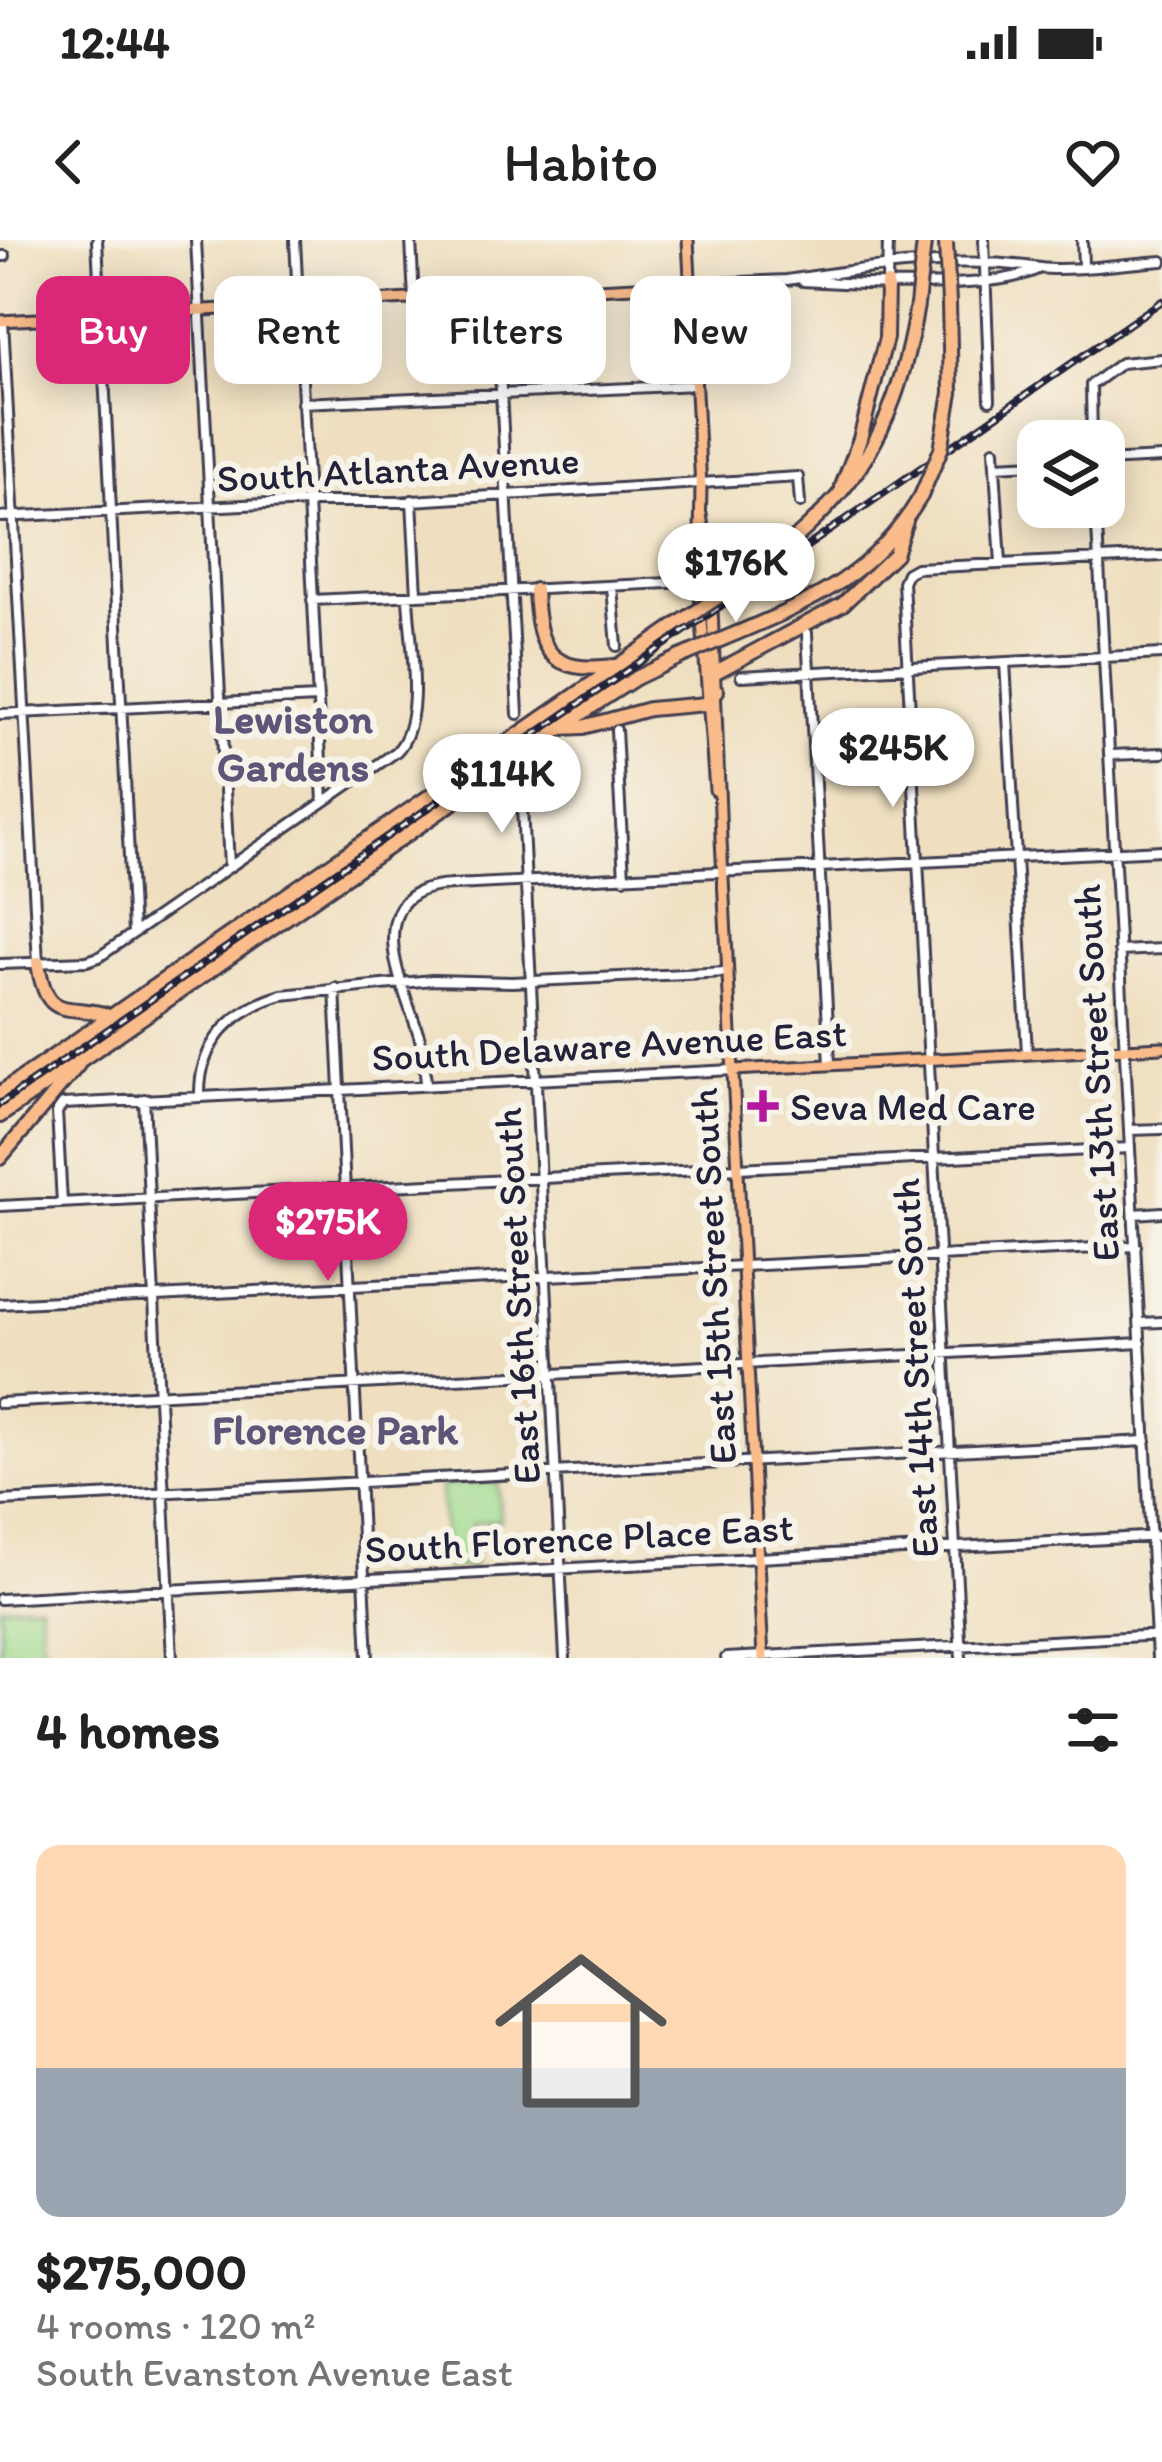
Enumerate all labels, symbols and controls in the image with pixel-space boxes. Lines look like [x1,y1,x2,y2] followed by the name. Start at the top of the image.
[60,15,170,69] text: 12:44
[36,129,102,195] icon: back
[1060,129,1126,195] icon: heart
[503,130,659,195] text: Habito
[36,276,190,384] chip: Buy
[214,276,382,384] chip: Rent
[406,276,606,384] chip: Filters
[630,276,791,384] chip: New
[1017,420,1125,528] map controls
[1017,420,1125,528] button: layers
[215,436,581,502] street label: South Atlanta Avenue
[652,523,820,625] pin: $176K
[685,538,787,585] text: $176K
[213,693,373,792] district label: Lewiston Gardens
[809,708,977,810] pin: $245K
[838,723,948,770] text: $245K
[418,734,586,836] pin: $114K
[450,749,554,796] text: $114K
[1063,883,1129,1263] street label: East 13th Street South
[370,1009,848,1081] street label: South Delaware Avenue East
[790,1083,1036,1130] place label: Seva Med Care
[680,1086,746,1465] street label: East 15th Street South
[747,1090,779,1122] marker: Seva Med Care
[484,1106,550,1485] street label: East 16th Street South
[882,1177,948,1559] street label: East 14th Street South
[244,1182,412,1284] pin: $275K
[275,1197,381,1244] text: $275K
[212,1404,458,1455] district label: Florence Park
[363,1503,795,1573] street label: South Florence Place East
[1060,1697,1126,1763] icon: filters
[36,1700,220,1761] text: 4 homes
[473,1923,689,2139] icon: home
[36,2241,247,2302] text: $275,000
[36,2302,316,2349] text: 4 rooms · 120 m²
[36,2349,513,2396] text: South Evanston Avenue East

